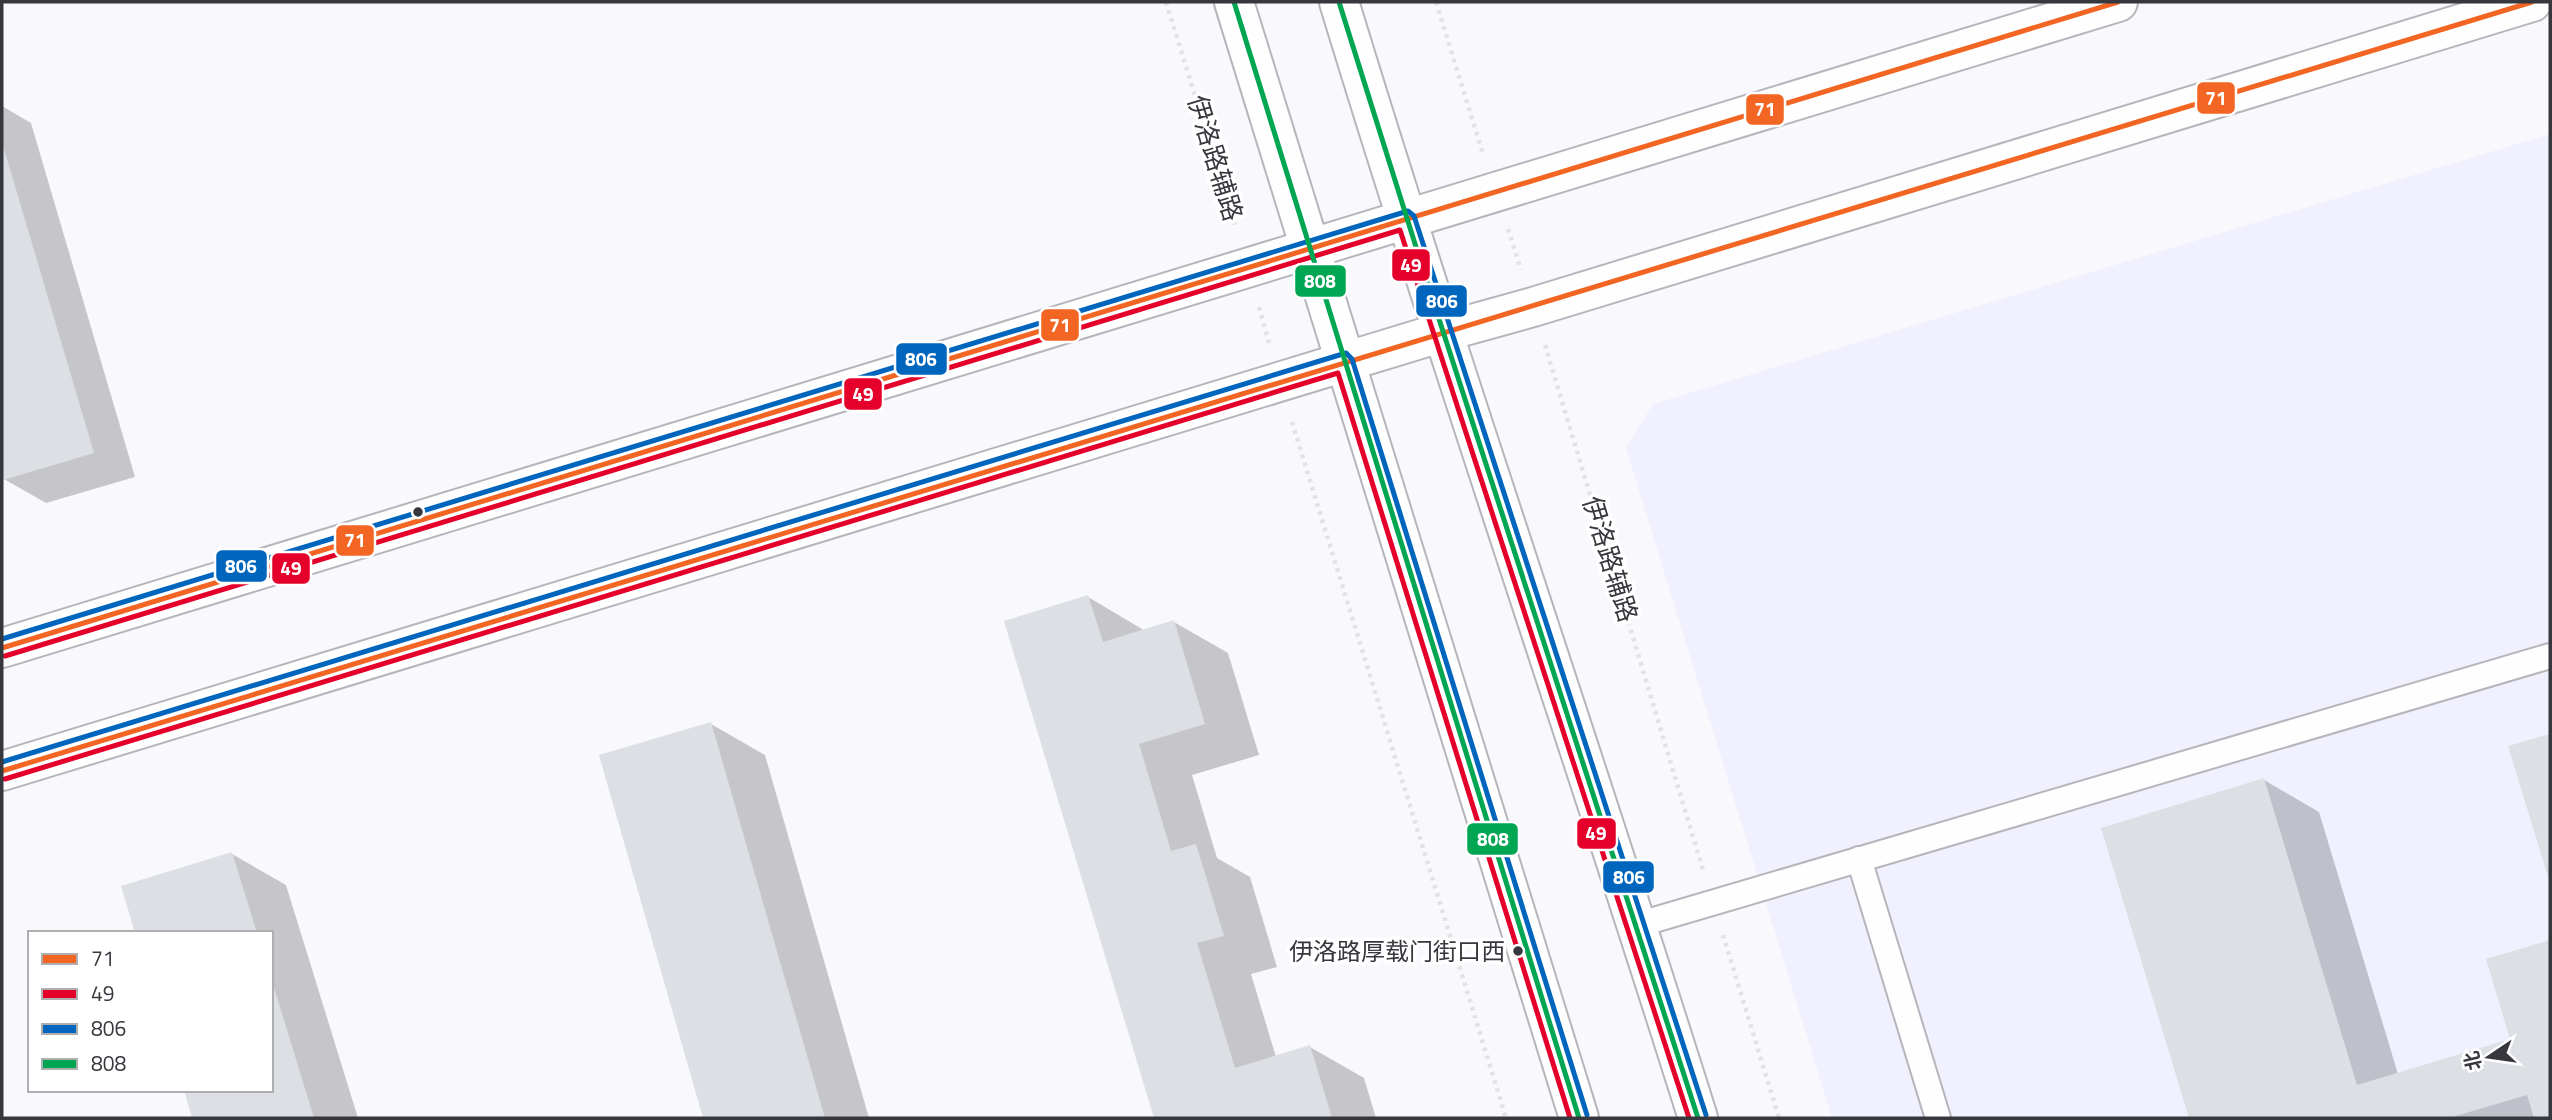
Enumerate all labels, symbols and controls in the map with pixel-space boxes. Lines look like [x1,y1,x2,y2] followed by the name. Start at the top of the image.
[2196,81,2236,115] line badge: 71
[2205,83,2227,112] text: 71
[1178,90,1253,226] street label: 伊洛路辅路
[1745,93,1785,126] line badge: 71
[1754,94,1776,123] text: 71
[1391,248,1431,282] line badge: 49
[1400,250,1422,279] text: 49
[1294,264,1347,298] line badge: 808
[1304,266,1336,295] text: 808
[1415,284,1468,318] line badge: 806
[1426,286,1458,315] text: 806
[1040,308,1080,342] line badge: 71
[1049,310,1071,339] text: 71
[895,342,948,376] line badge: 806
[905,344,937,373] text: 806
[843,377,883,411] line badge: 49
[852,379,874,408] text: 49
[1573,491,1648,627] street label: 伊洛路辅路
[411,505,425,519] unlabelled marker
[335,524,375,557] line badge: 71
[344,525,366,554] text: 71
[215,549,268,583] line badge: 806
[225,551,257,580] text: 806
[271,552,311,585] line badge: 49
[280,553,302,582] text: 49
[1576,817,1617,850] line badge: 49
[1585,818,1607,847] text: 49
[1466,822,1519,856] line badge: 808
[1477,824,1509,853] text: 808
[1602,860,1655,894] line badge: 806
[1613,862,1645,891] text: 806
[28,931,273,1092] legend
[1289,933,1505,969] place label: 伊洛路厚载门街口西
[91,942,115,974] text: 71
[1511,944,1525,958] marker: 伊洛路厚载门街口西
[91,977,115,1009] text: 49
[91,1012,126,1044] text: 806
[2454,1022,2524,1092] north arrow
[91,1047,127,1079] text: 808
[2456,1048,2488,1073] text: 北

